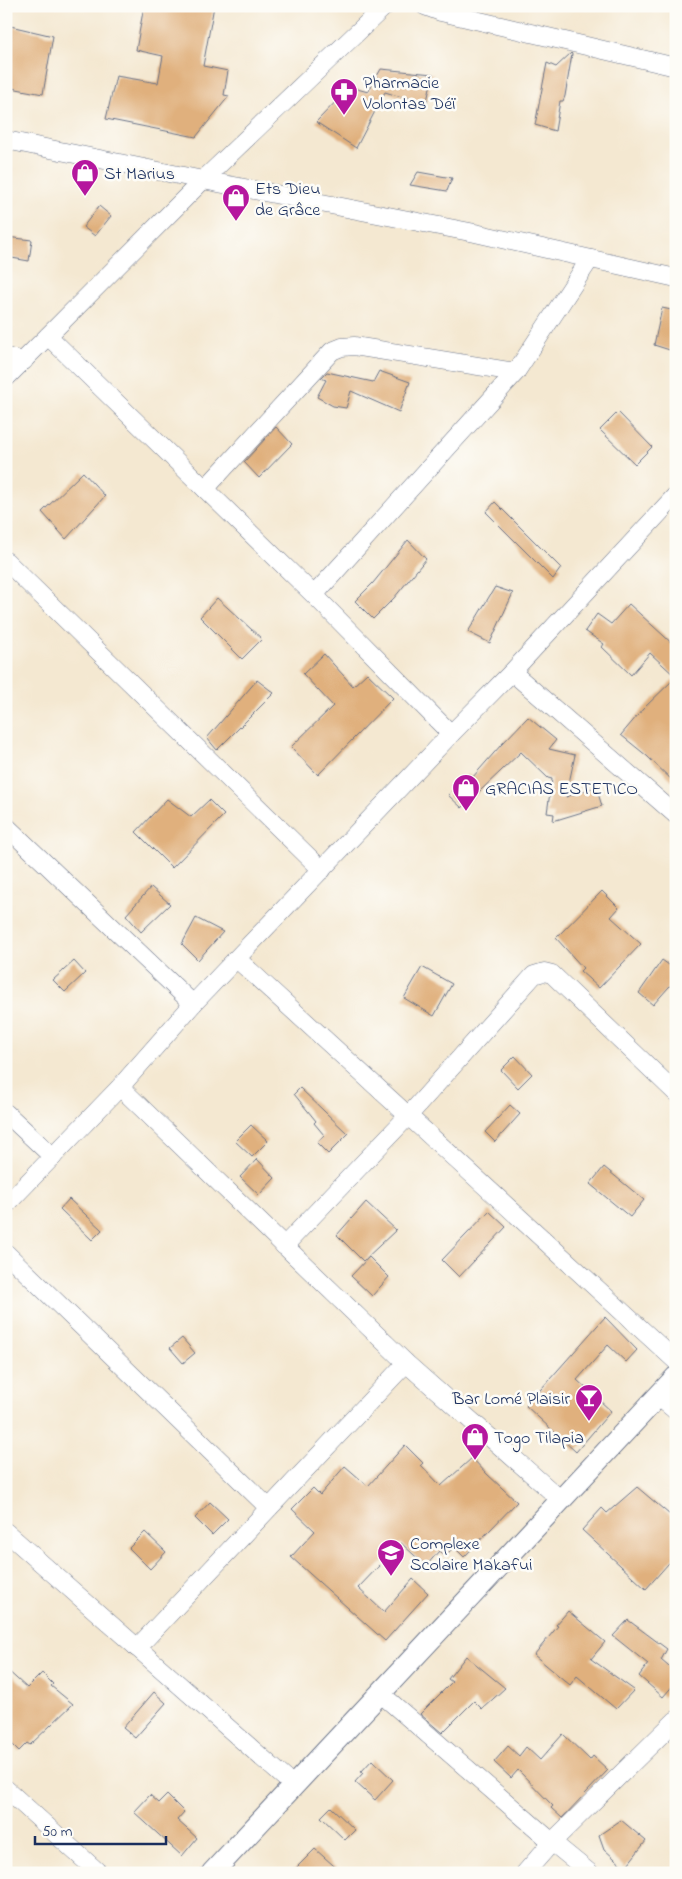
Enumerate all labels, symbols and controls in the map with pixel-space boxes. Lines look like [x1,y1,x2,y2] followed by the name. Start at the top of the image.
[362,71,456,118] place label: Pharmacie Volontas Déï
[329,77,359,116] pharmacy icon: Pharmacie Volontas Déï
[70,158,100,197] shop icon: St Marius
[104,162,175,188] place label: St Marius
[255,177,321,224] place label: Ets Dieu de Grâce
[221,183,251,222] shop icon: Ets Dieu de Grâce
[451,773,481,812] shop icon: GRACIAS ESTETICO
[485,777,638,803] place label: GRACIAS ESTETICO
[574,1383,604,1422] bar icon: Bar Lomé Plaisir
[451,1387,570,1413] place label: Bar Lomé Plaisir
[460,1422,490,1461] shop icon: Togo Tilapia
[494,1426,584,1453] place label: Togo Tilapia
[410,1532,533,1579] place label: Complexe Scolaire Makafui
[376,1538,406,1577] school or university icon: Complexe Scolaire Makafui
[35,1814,166,1846] scale bar
[42,1821,73,1843] text: 50 m

